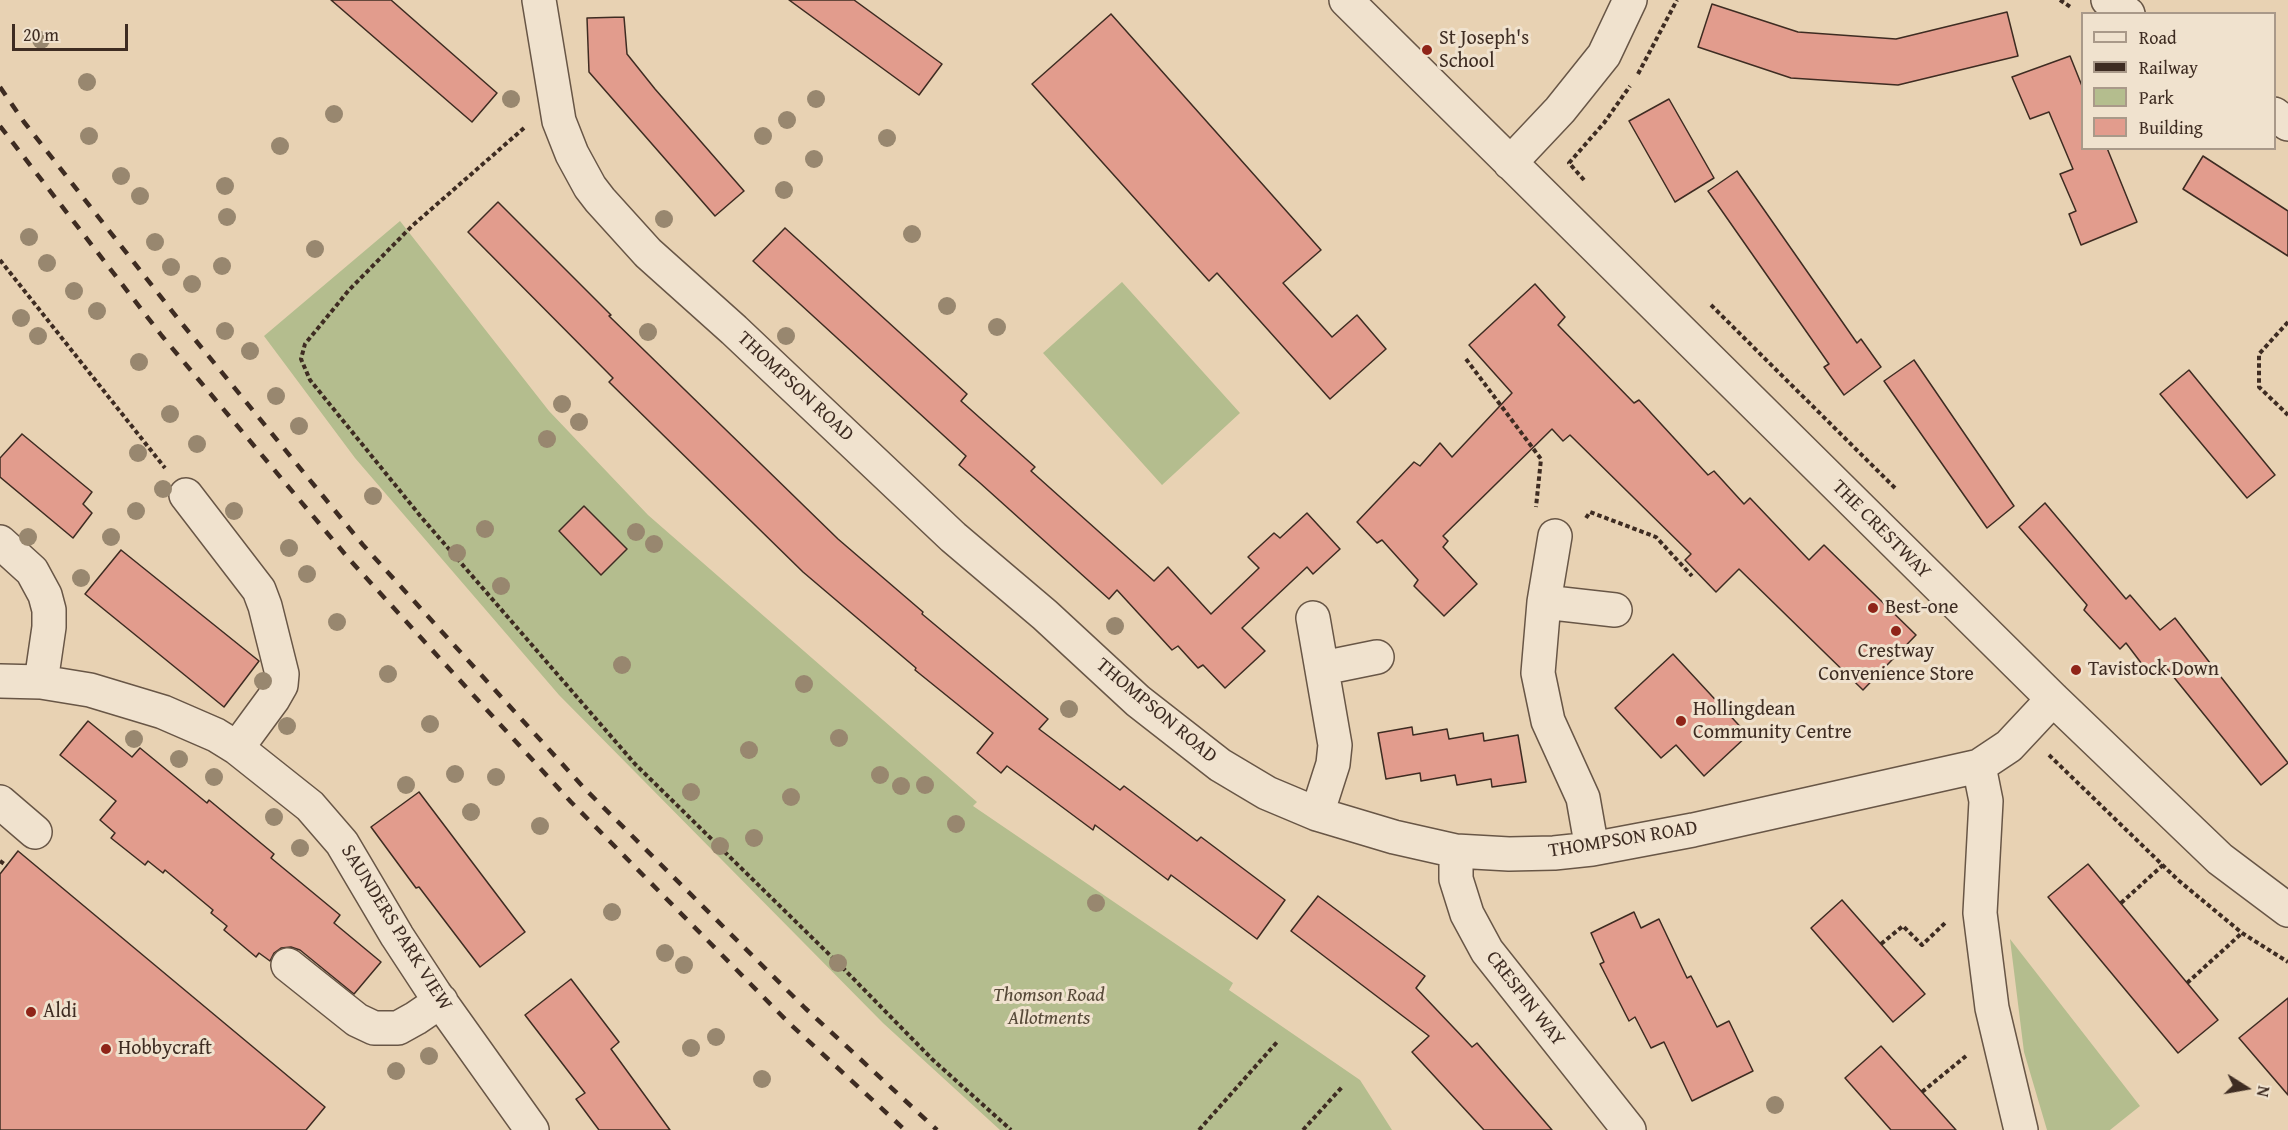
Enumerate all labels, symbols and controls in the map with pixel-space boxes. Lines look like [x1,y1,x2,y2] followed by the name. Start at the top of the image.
[15,12,130,50] scale bar
[2081,12,2276,150] legend
[23,21,59,48] text: 20 m
[2139,24,2177,51] text: Road
[1439,27,1529,74] place label: St Joseph's School
[1420,43,1434,57] marker: St Joseph's School
[2139,54,2198,81] text: Railway
[2139,84,2174,111] text: Park
[2139,114,2203,141] text: Building
[732,327,858,447] street label: THOMPSON ROAD
[1826,475,1936,585] street label: THE CRESTWAY
[1885,596,1958,620] place label: Best-one
[1866,601,1880,615] marker: Best-one
[1889,624,1903,638] marker: Crestway Convenience Store
[1818,640,1974,687] place label: Crestway Convenience Store
[1091,653,1221,769] street label: THOMPSON ROAD
[2088,658,2219,682] place label: Tavistock Down
[2069,663,2083,677] marker: Tavistock Down
[1693,698,1852,745] place label: Hollingdean Community Centre
[1674,714,1688,728] marker: Hollingdean Community Centre
[1547,816,1699,864] street label: THOMPSON ROAD
[335,841,457,1015] street label: SAUNDERS PARK VIEW
[1480,947,1570,1051] street label: CRESPIN WAY
[993,984,1105,1031] park label: Thomson Road Allotments
[43,1000,77,1024] place label: Aldi
[24,1005,38,1019] marker: Aldi
[118,1037,212,1061] place label: Hobbycraft
[99,1042,113,1056] marker: Hobbycraft
[2216,1058,2276,1118] north arrow
[2251,1084,2276,1099] text: N

